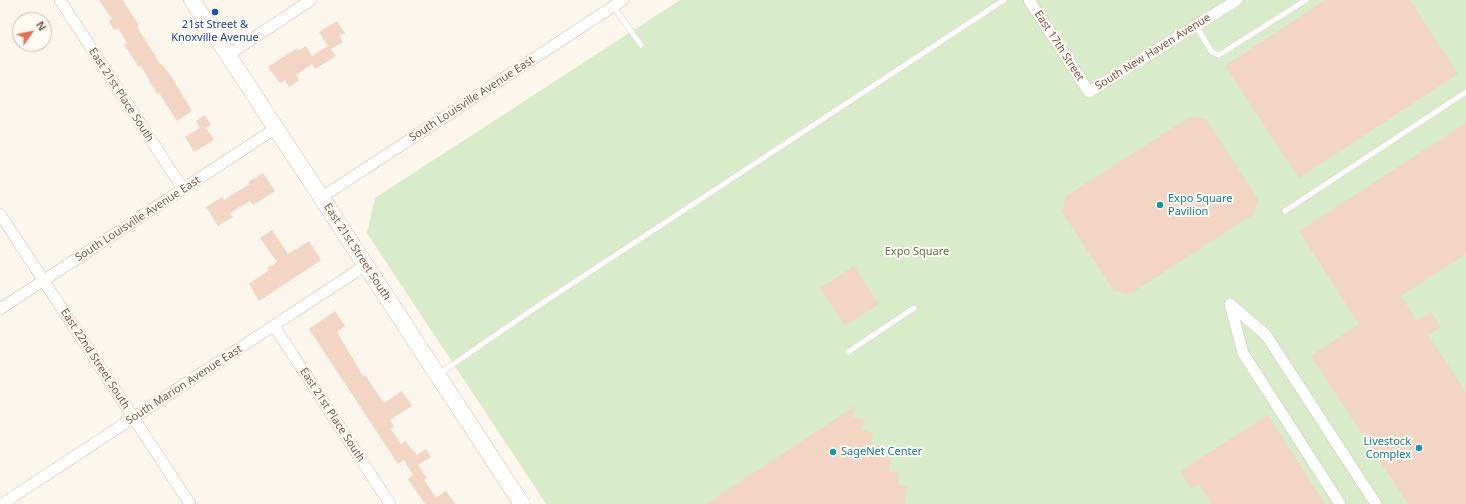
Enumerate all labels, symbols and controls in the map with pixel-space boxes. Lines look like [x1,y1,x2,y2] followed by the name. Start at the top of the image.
[210,7,220,17] marker: 21st Street & Knoxville Avenue
[1031,8,1087,84] street label: East 17th Street
[1093,11,1213,93] street label: South New Haven Avenue
[12,12,52,52] north arrow
[33,18,50,34] text: N
[171,18,259,44] place label: 21st Street & Knoxville Avenue
[86,46,156,144] street label: East 21st Place South
[407,54,537,144] street label: South Louisville Avenue East
[73,174,203,264] street label: South Louisville Avenue East
[1168,192,1233,218] place label: Expo Square Pavilion
[1155,200,1165,210] marker: Expo Square Pavilion
[321,201,393,303] street label: East 21st Street South
[885,245,949,259] park label: Expo Square
[58,306,132,412] street label: East 22nd Street South
[123,342,245,428] street label: South Marion Avenue East
[297,366,367,464] street label: East 21st Place South
[1364,435,1411,461] place label: Livestock Complex
[1414,443,1424,453] marker: Livestock Complex
[841,445,922,459] place label: SageNet Center
[828,447,838,457] marker: SageNet Center

